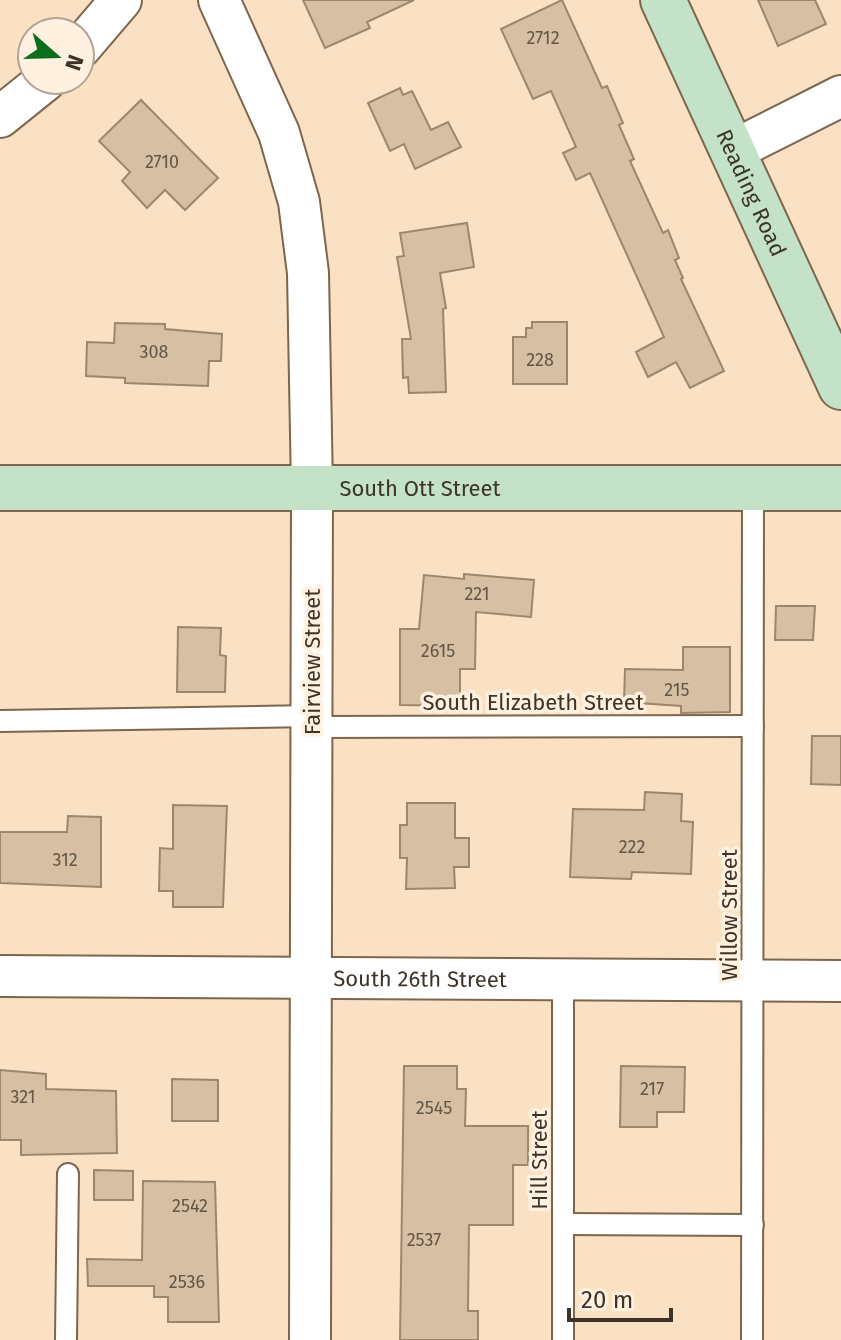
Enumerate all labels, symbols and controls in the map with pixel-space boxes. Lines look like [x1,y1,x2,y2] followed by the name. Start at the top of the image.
[16,16,96,96] north arrow
[526,27,560,49] house number: 2712
[59,51,90,74] text: N
[711,125,792,261] street label: Reading Road
[145,151,179,173] house number: 2710
[140,341,169,363] house number: 308
[526,349,554,371] house number: 228
[339,475,501,502] street label: South Ott Street
[464,583,490,605] house number: 221
[299,589,326,735] street label: Fairview Street
[421,640,455,662] house number: 2615
[664,679,690,701] house number: 215
[422,689,644,716] street label: South Elizabeth Street
[619,836,645,858] house number: 222
[52,849,78,871] house number: 312
[716,849,743,981] street label: Willow Street
[333,964,507,993] street label: South 26th Street
[640,1078,664,1100] house number: 217
[10,1086,36,1108] house number: 321
[416,1097,452,1119] house number: 2545
[526,1110,553,1210] street label: Hill Street
[172,1195,208,1217] house number: 2542
[407,1229,441,1251] house number: 2537
[169,1271,205,1293] house number: 2536
[569,1272,671,1322] scale bar
[581,1286,633,1314] text: 20 m

